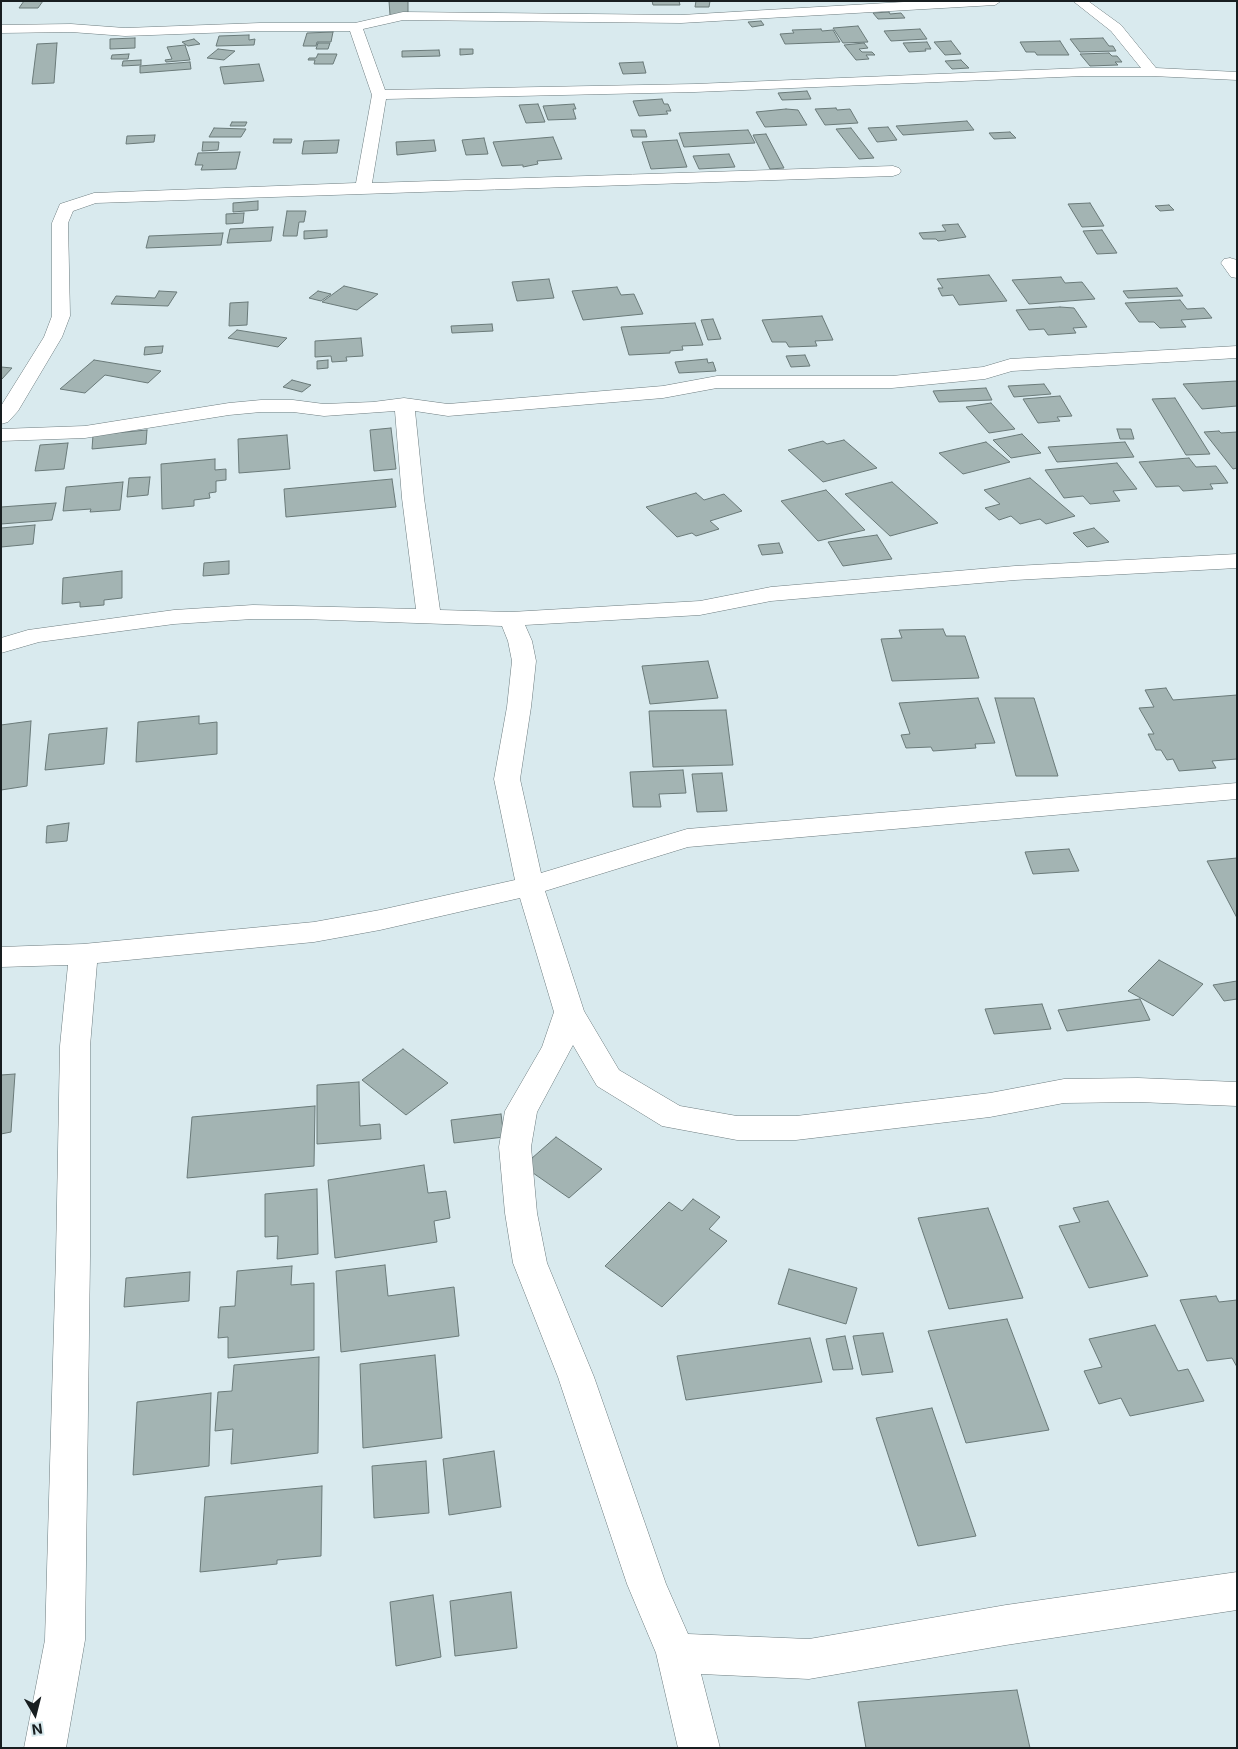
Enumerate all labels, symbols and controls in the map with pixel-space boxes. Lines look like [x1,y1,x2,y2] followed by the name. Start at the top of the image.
[10,1689,60,1739] north arrow
[31,1720,44,1739] text: N

